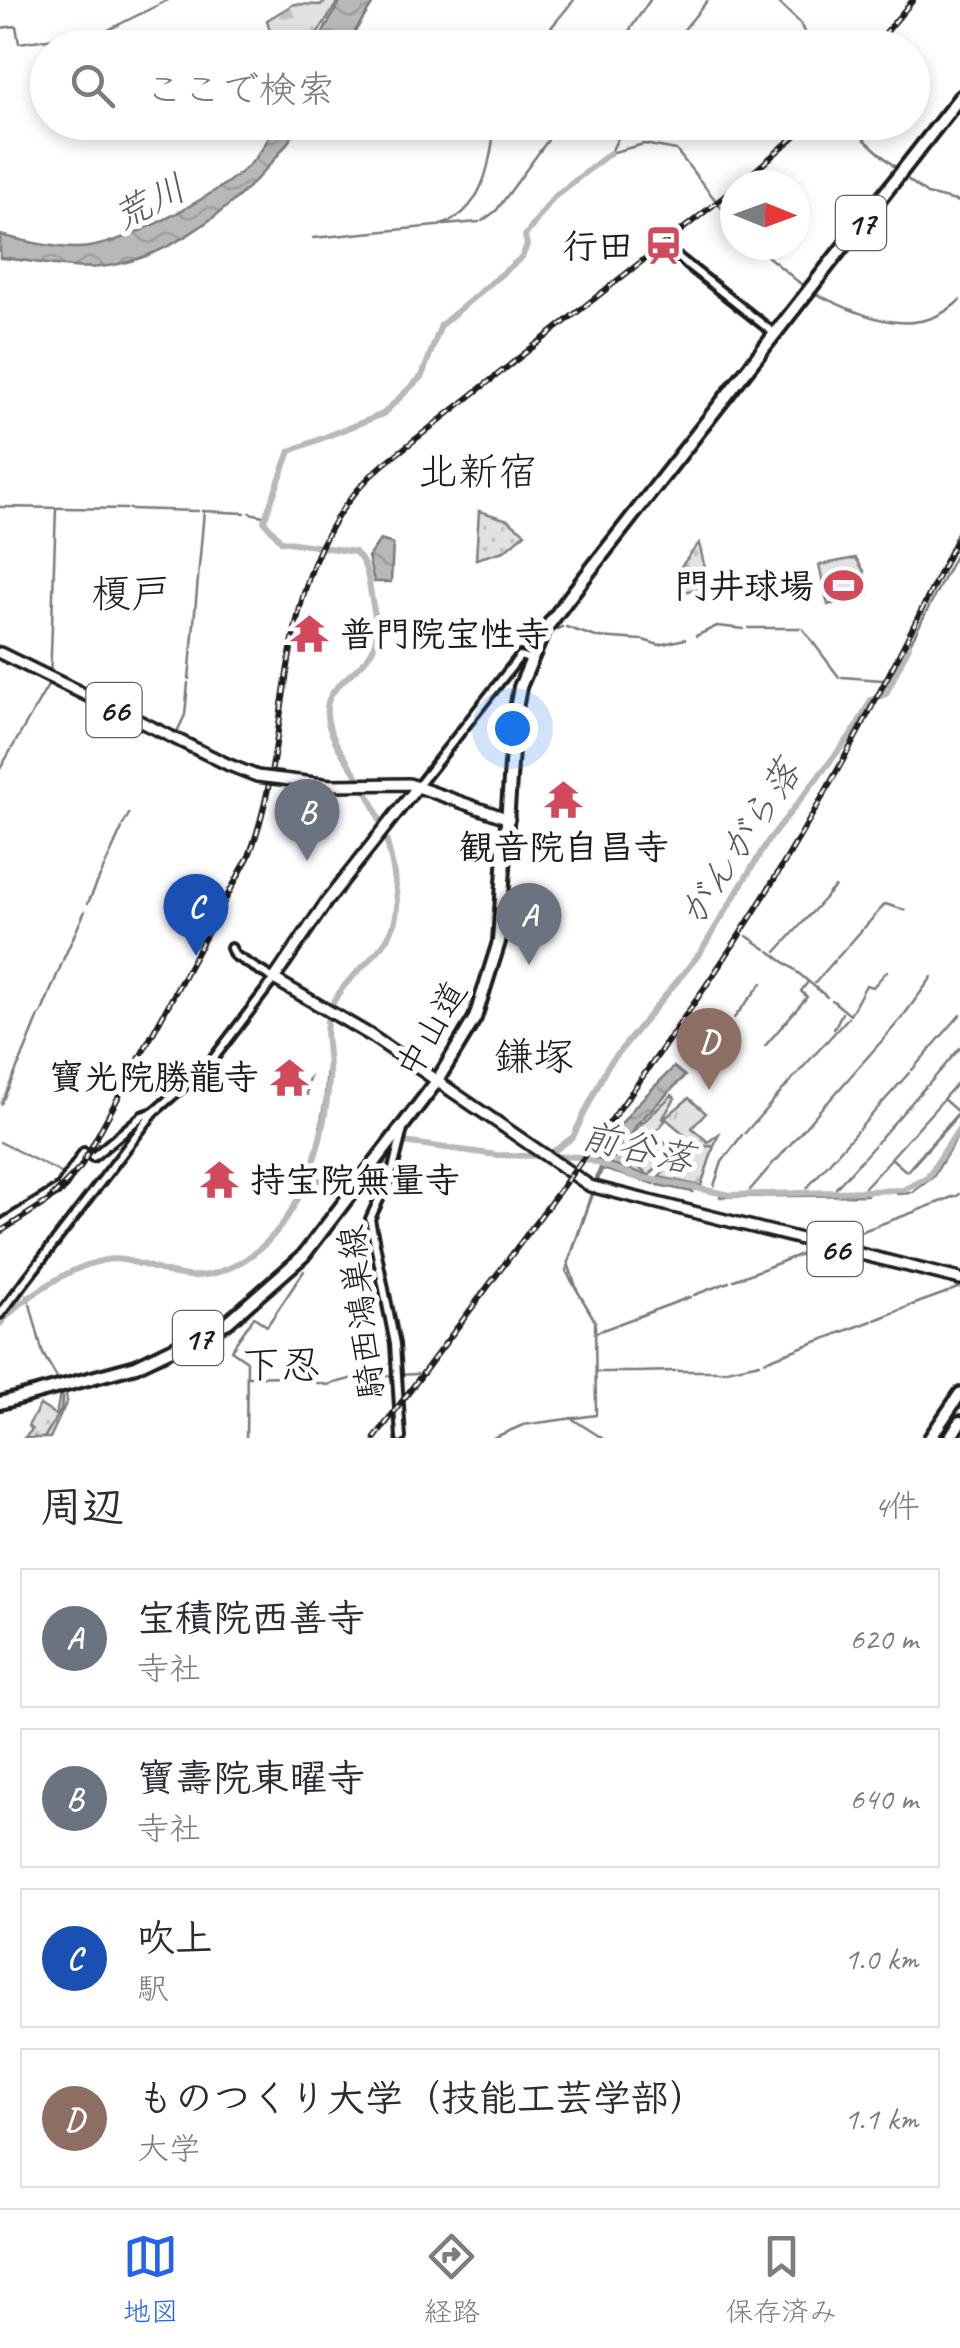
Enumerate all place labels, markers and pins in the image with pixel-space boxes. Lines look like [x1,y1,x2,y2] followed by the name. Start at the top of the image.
[563,224,633,269] place label: 行田
[642,225,684,267] station icon: 行田
[674,564,814,609] place label: 門井球場
[823,565,865,607] sports icon: 門井球場
[340,612,550,657] place label: 普門院宝性寺
[289,613,331,655] temple icon: 普門院宝性寺
[274,778,340,861] pin: B
[543,779,585,821] temple icon: 観音院自昌寺
[459,825,669,870] place label: 観音院自昌寺
[164,874,228,956] pin: C
[496,882,562,965] pin: A
[676,1008,742,1090] pin: D
[49,1055,259,1100] place label: 寶光院勝龍寺
[268,1056,310,1098] temple icon: 寶光院勝龍寺
[250,1158,460,1203] place label: 持宝院無量寺
[199,1159,241,1201] temple icon: 持宝院無量寺

